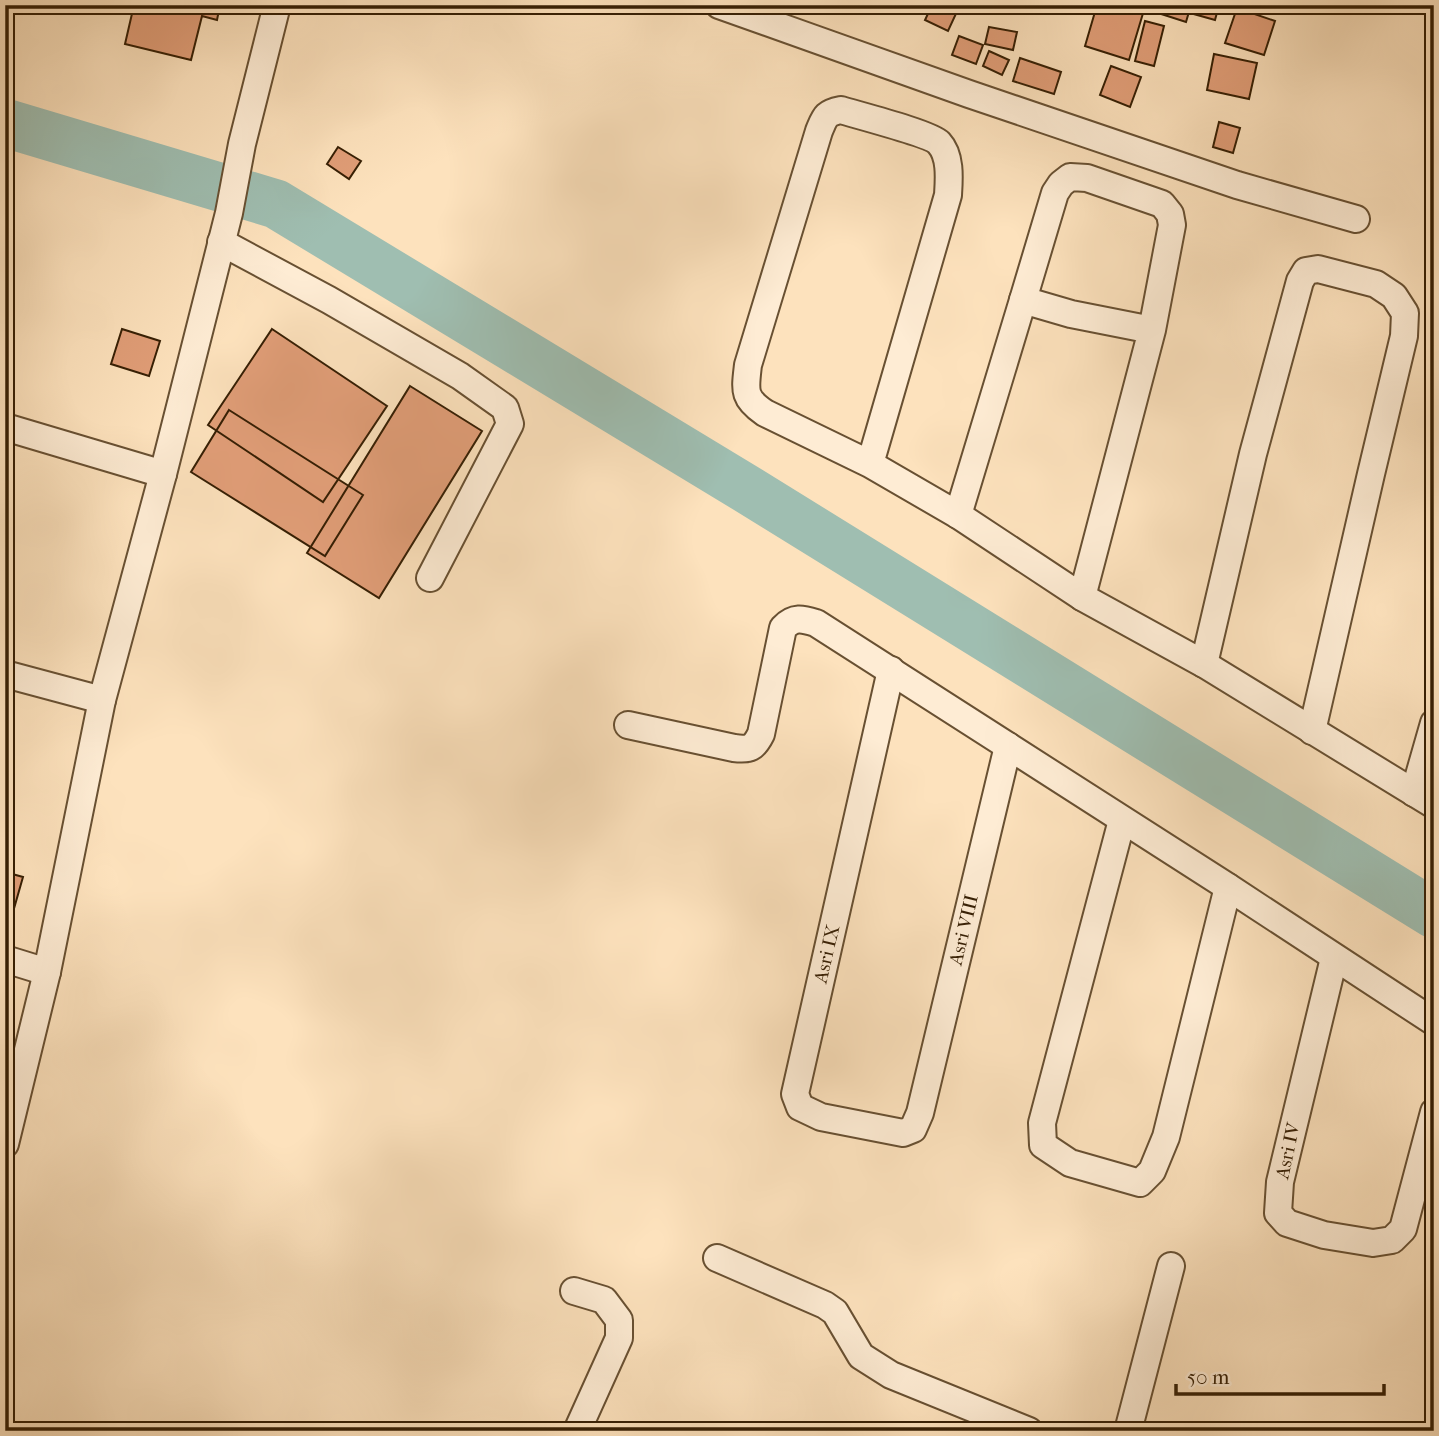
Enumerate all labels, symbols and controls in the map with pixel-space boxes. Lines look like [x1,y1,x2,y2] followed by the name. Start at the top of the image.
[945,892,983,968] street label: Asri VIII
[809,922,844,986] street label: Asri IX
[1271,1120,1305,1182] street label: Asri IV
[1176,1352,1385,1396] scale bar
[1187,1365,1230,1389] text: 50 m

